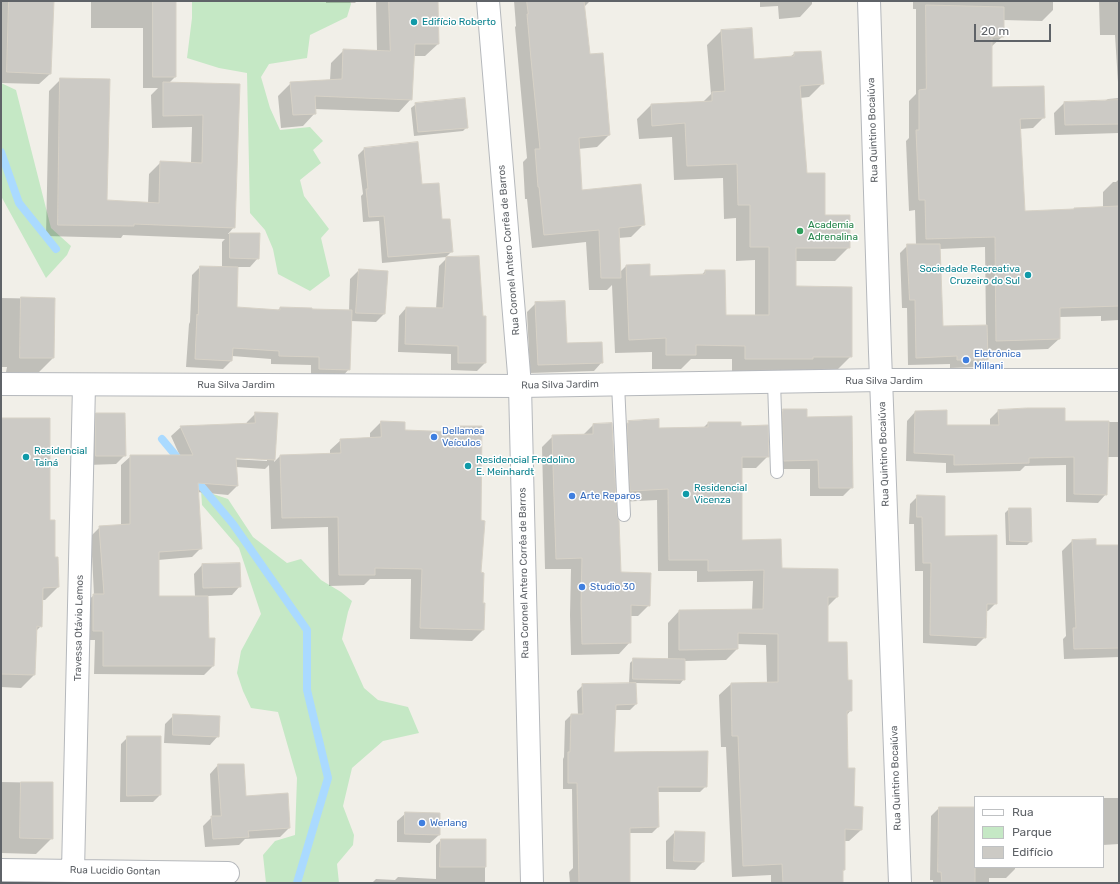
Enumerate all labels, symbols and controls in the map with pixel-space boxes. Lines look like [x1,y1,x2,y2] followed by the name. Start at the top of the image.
[422,16,496,28] place label: Edifício Roberto
[976,16,1053,42] scale bar
[409,17,419,27] marker: Edifício Roberto
[981,24,1009,38] text: 20 m
[865,77,881,183] street label: Rua Quintino Bocaiúva
[496,164,522,336] street label: Rua Coronel Antero Corrêa de Barros
[808,219,858,242] place label: Academia Adrenalina
[795,226,805,236] marker: Academia Adrenalina
[919,263,1020,286] place label: Sociedade Recreativa Cruzeiro do Sul
[1023,270,1033,280] marker: Sociedade Recreativa Cruzeiro do Sul
[974,348,1021,372] place label: Eletrônica Millani
[961,355,971,365] marker: Eletrônica Millani
[845,375,923,387] street label: Rua Silva Jardim
[521,378,599,392] street label: Rua Silva Jardim
[197,379,275,391] street label: Rua Silva Jardim
[876,401,892,507] street label: Rua Quintino Bocaiúva
[442,425,485,448] place label: Dellamea Veículos
[429,432,439,442] marker: Dellamea Veículos
[34,445,87,468] place label: Residencial Tainá
[21,452,31,462] marker: Residencial Tainá
[476,454,575,478] place label: Residencial Fredolino E. Meinhardt
[463,461,473,471] marker: Residencial Fredolino E. Meinhardt
[694,482,747,506] place label: Residencial Vicenza
[517,487,531,659] street label: Rua Coronel Antero Corrêa de Barros
[681,489,691,499] marker: Residencial Vicenza
[580,490,641,502] place label: Arte Reparos
[567,491,577,501] marker: Arte Reparos
[72,575,86,681] street label: Travessa Otávio Lemos
[590,581,635,593] place label: Studio 30
[577,582,587,592] marker: Studio 30
[888,725,904,831] street label: Rua Quintino Bocaiúva
[974,796,1104,868] legend
[1012,805,1034,819] text: Rua
[430,817,467,829] place label: Werlang
[417,818,427,828] marker: Werlang
[1012,825,1052,839] text: Parque
[1012,845,1053,859] text: Edifício
[70,864,160,878] street label: Rua Lucidio Gontan

